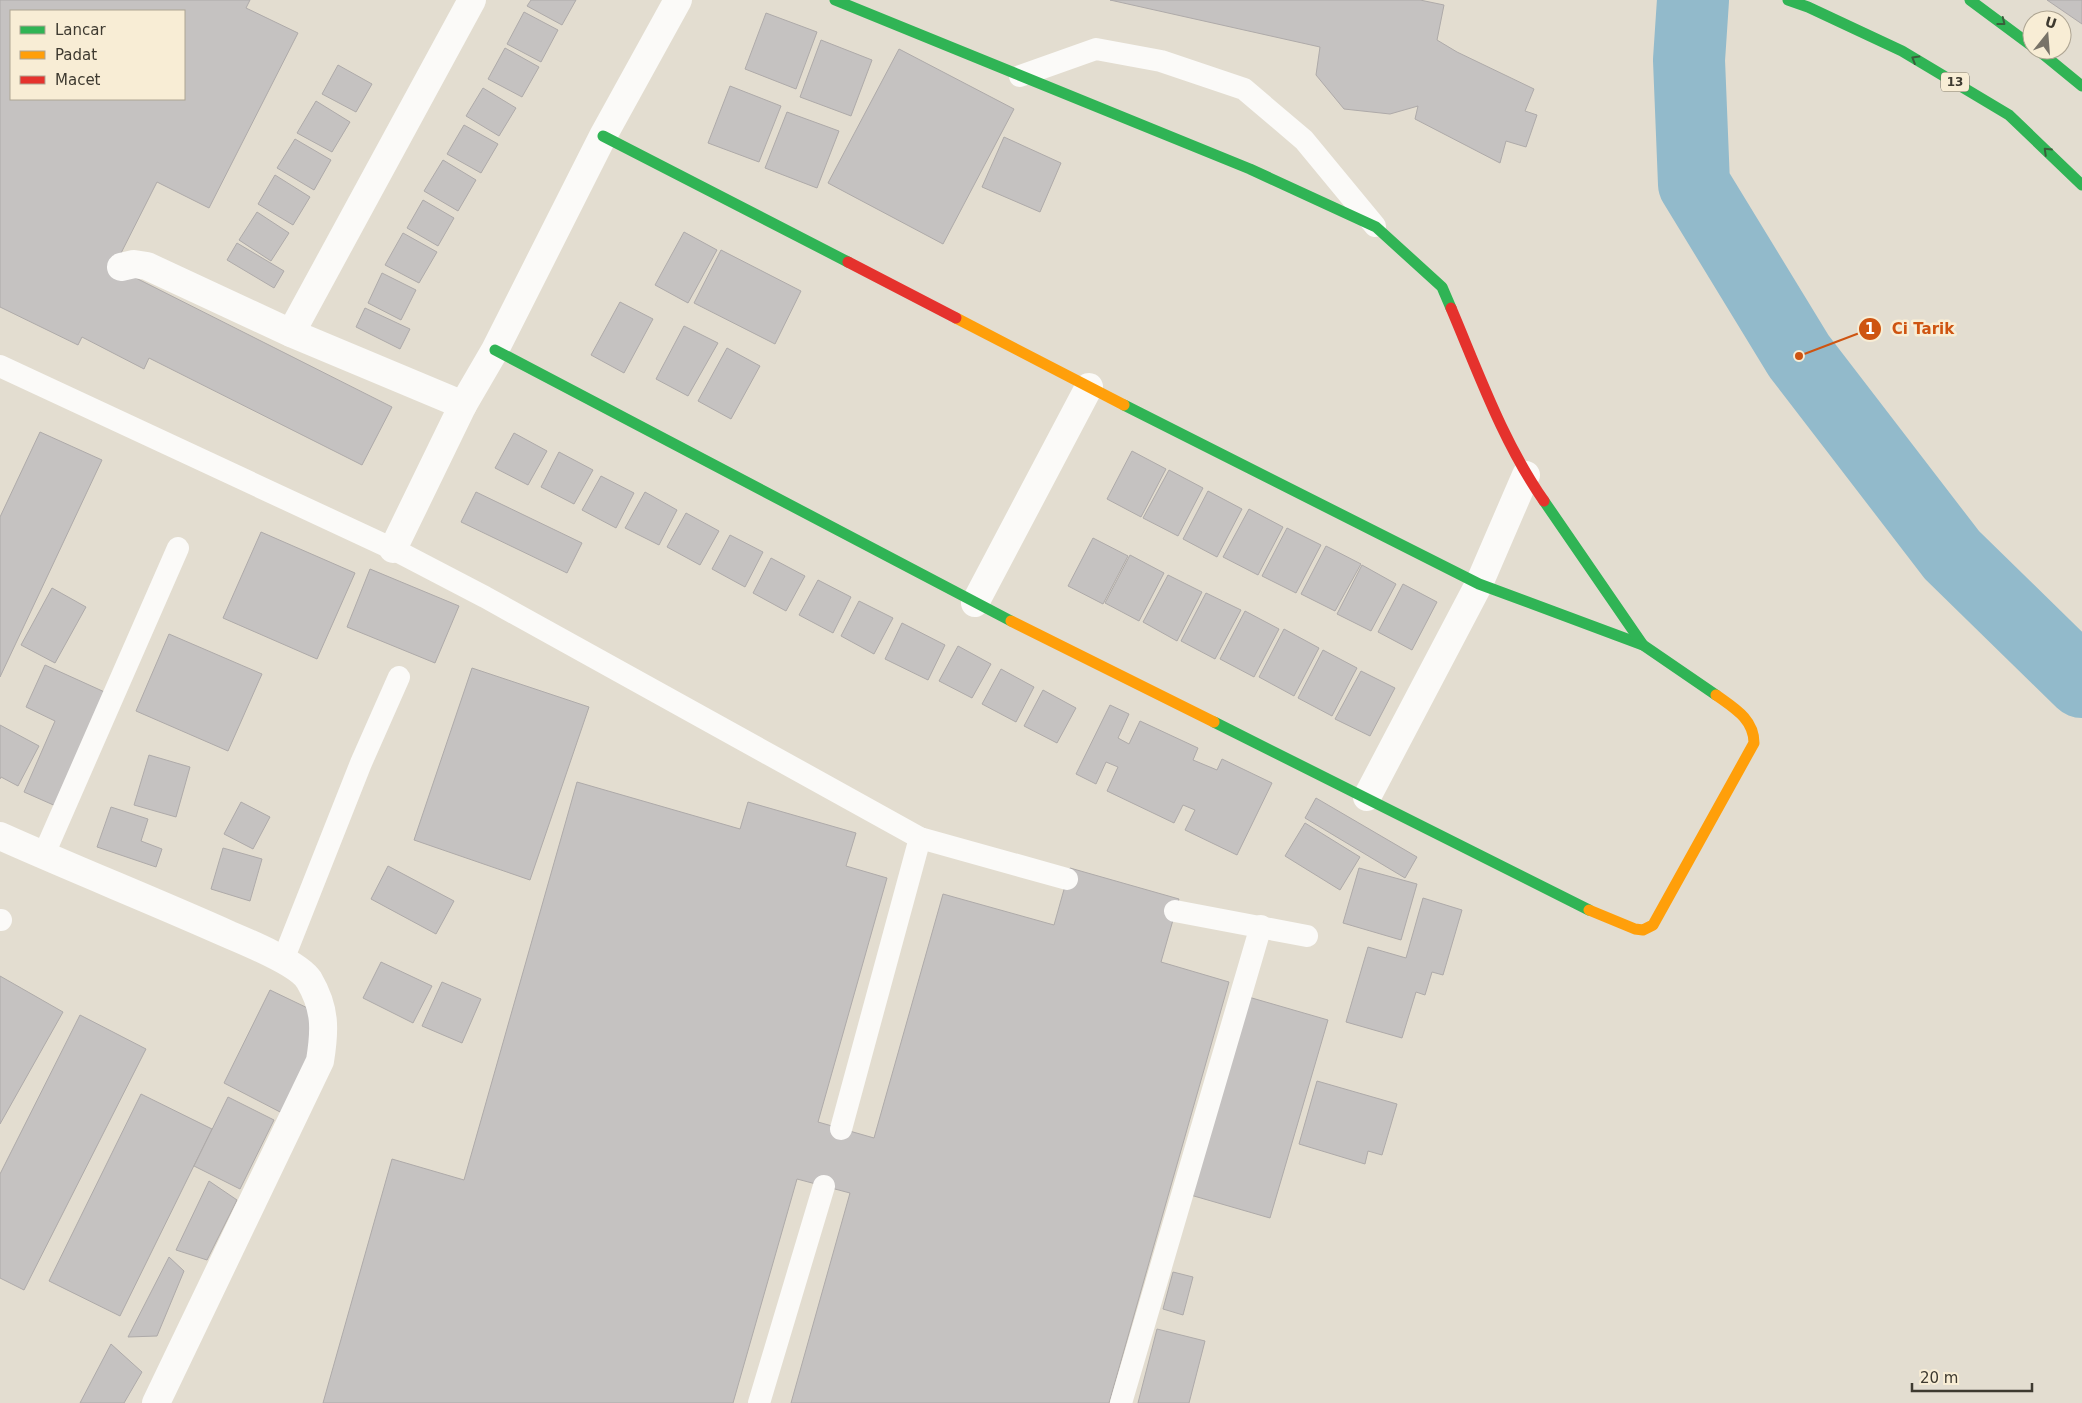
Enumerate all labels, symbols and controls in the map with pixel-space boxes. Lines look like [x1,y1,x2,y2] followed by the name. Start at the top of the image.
[10,10,185,100] legend
[2022,10,2072,60] north arrow
[2043,13,2059,32] text: U
[1996,16,2005,25] one-way arrow
[55,21,106,39] text: Lancar
[55,46,97,64] text: Padat
[1911,55,1920,65] one-way arrow
[55,71,101,89] text: Macet
[1941,72,1969,91] road number: 13
[2044,148,2053,157] one-way arrow
[1857,314,1964,344] callout: Ci Tarik
[1865,320,1875,338] text: 1
[1892,320,1955,338] text: Ci Tarik
[1912,1360,2032,1392] scale bar
[1920,1369,1958,1387] text: 20 m

